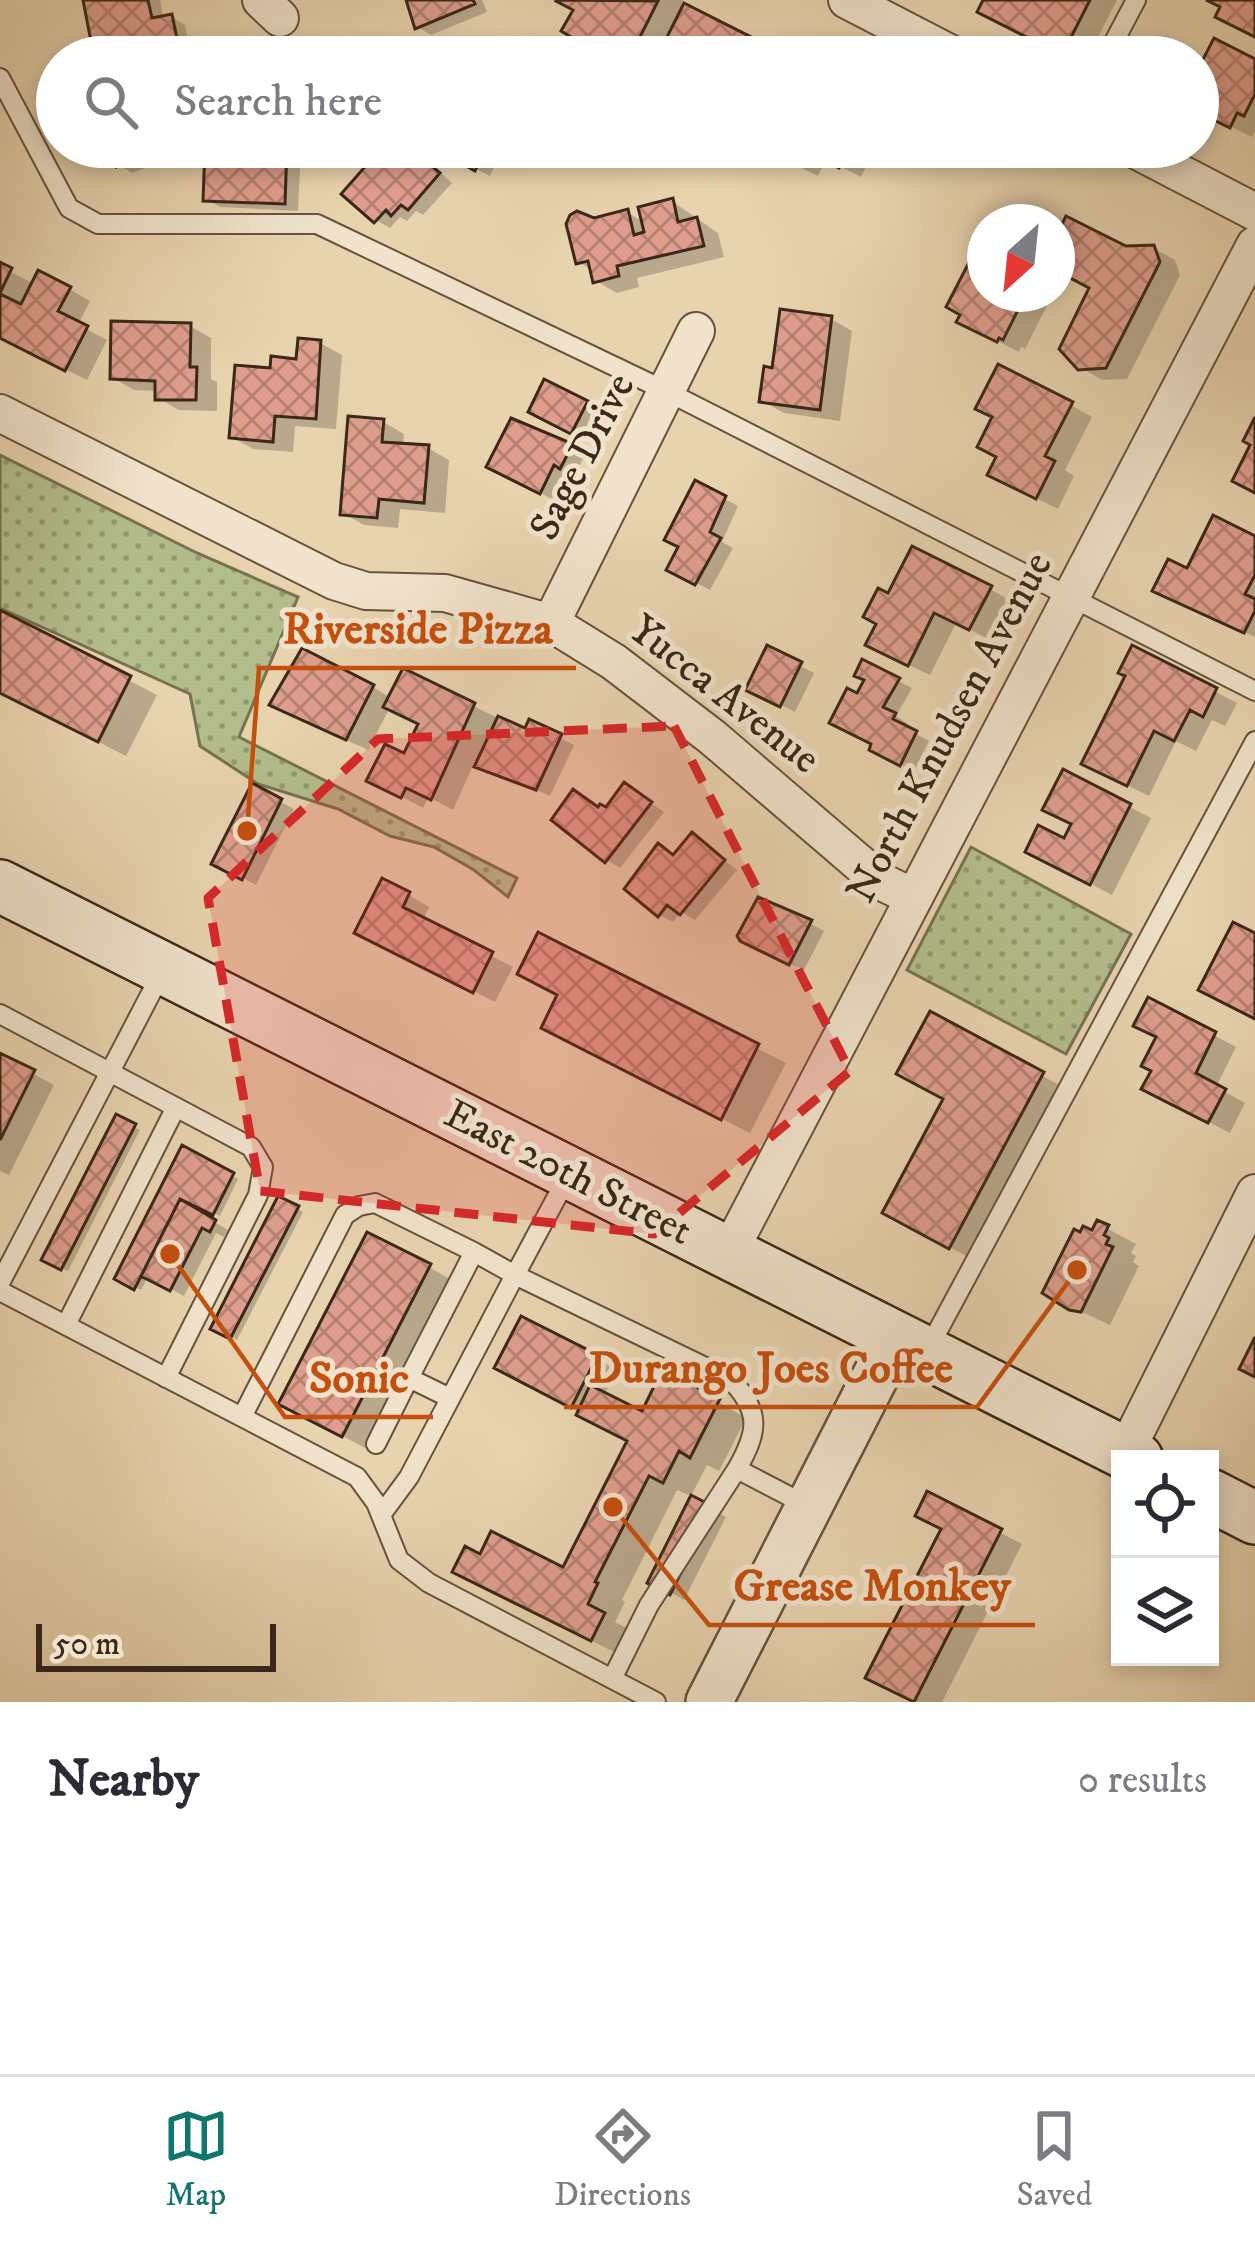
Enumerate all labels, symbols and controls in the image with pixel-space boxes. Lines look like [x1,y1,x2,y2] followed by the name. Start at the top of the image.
[36,36,1219,168] search box
[78,69,144,135] icon: search
[174,74,382,130] text: Search here
[967,204,1075,312] north arrow
[519,365,647,549] street label: Sage Drive
[836,544,1064,912] street label: North Knudsen Avenue
[259,587,576,668] callout: Riverside Pizza
[283,602,554,658] text: Riverside Pizza
[618,604,830,786] street label: Yucca Avenue
[435,1088,701,1258] street label: East 20th Street
[564,1326,977,1407] callout: Durango Joes Coffee
[285,1336,433,1417] callout: Sonic
[589,1341,954,1397] text: Durango Joes Coffee
[309,1351,409,1407] text: Sonic
[1111,1450,1219,1666] map controls
[1111,1450,1219,1558] button: locate
[709,1544,1035,1625] callout: Grease Monkey
[1111,1558,1219,1666] button: layers
[733,1559,1012,1615] text: Grease Monkey
[36,1618,276,1671] scale bar
[54,1624,120,1665] text: 50 m
[48,1748,199,1812] text: Nearby
[1078,1756,1207,1805] text: 0 results
[163,2103,229,2216] tab: Map
[554,2103,691,2216] tab: Directions
[1016,2103,1092,2216] tab: Saved

